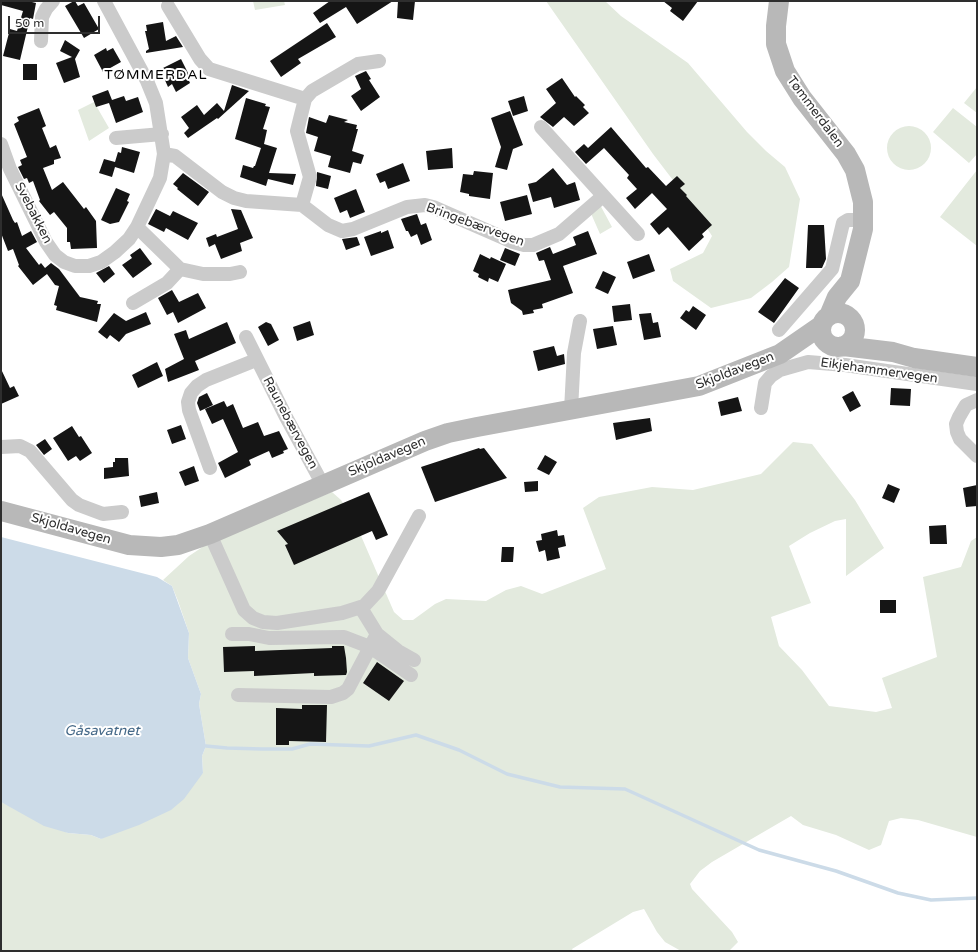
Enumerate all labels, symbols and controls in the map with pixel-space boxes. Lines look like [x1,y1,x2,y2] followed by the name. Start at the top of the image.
[10,8,102,34] scale bar
[15,16,44,30] text: 50 m
[104,67,208,83] district label: TØMMERDAL
[783,73,847,151] street label: Tømmerdalen
[11,180,55,246] street label: Svebakken
[424,200,526,250] street label: Bringebærvegen
[694,349,776,393] street label: Skjoldavegen
[819,355,939,387] street label: Eikjehammervegen
[259,374,321,472] street label: Raunebærvegen
[346,434,428,480] street label: Skjoldavegen
[29,510,113,548] street label: Skjoldavegen
[64,723,140,739] water label: Gåsavatnet

